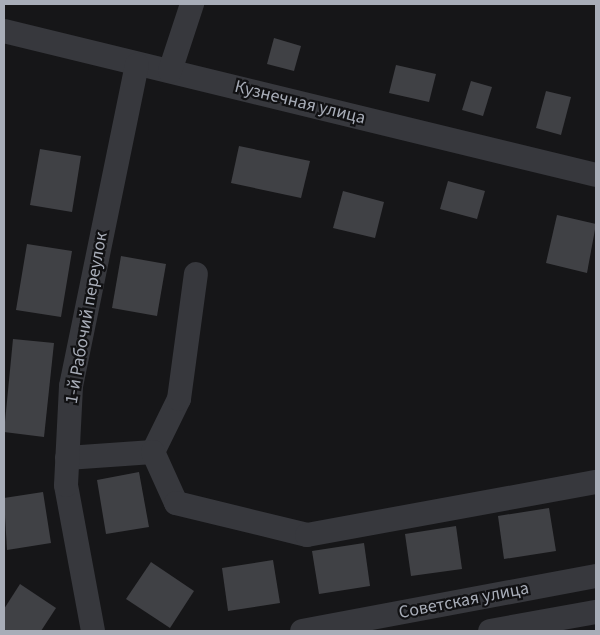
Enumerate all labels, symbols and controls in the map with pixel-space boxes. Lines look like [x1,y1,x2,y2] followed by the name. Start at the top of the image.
[232,76,368,130] street label: Кузнечная улица
[61,230,113,406] street label: 1-й Рабочий переулок
[397,578,531,624] street label: Советская улица

